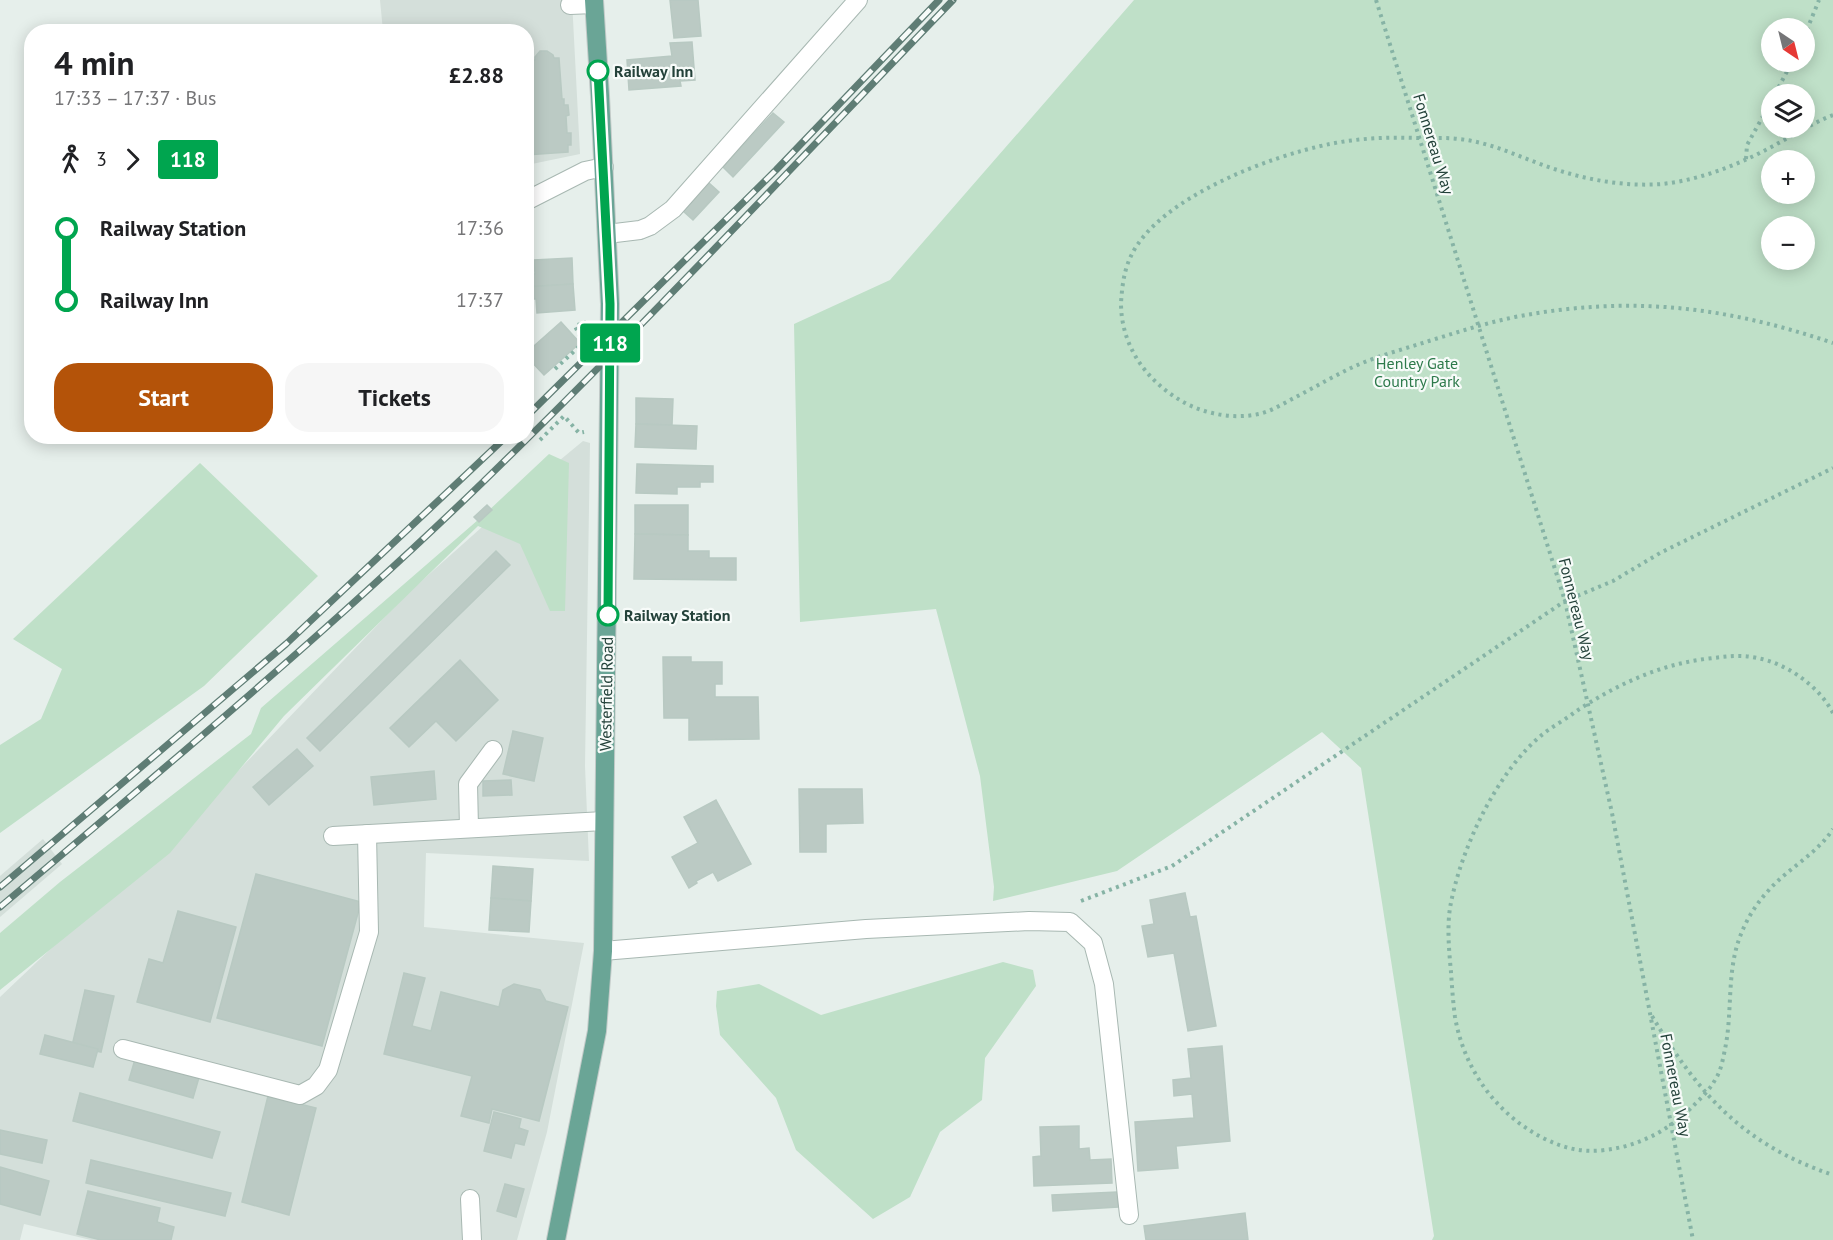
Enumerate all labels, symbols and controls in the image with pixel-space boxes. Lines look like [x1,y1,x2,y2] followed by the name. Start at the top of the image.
[1761,18,1815,72] north arrow
[1761,18,1815,270] map controls
[54,41,135,84] text: 4 min
[587,60,609,82] marker: Railway Inn
[449,61,504,89] text: £2.88
[614,61,693,81] place label: Railway Inn
[1761,84,1815,138] button: layers
[54,85,216,111] text: 17:33 – 17:37 · Bus
[1409,91,1459,197] street label: Fonnereau Way
[54,143,87,176] icon: walk
[116,143,149,176] icon: forward
[96,146,107,172] text: 3
[170,146,206,173] text: 118
[1761,150,1815,204] button: +
[100,214,246,242] text: Railway Station
[456,215,504,241] text: 17:36
[1761,216,1815,270] button: −
[100,286,209,314] text: Railway Inn
[456,287,504,313] text: 17:37
[576,324,644,362] line badge: 118
[592,330,628,357] text: 118
[1374,353,1460,391] park label: Henley Gate Country Park
[54,363,273,432] button: Start
[285,363,504,432] button: Tickets
[1555,556,1599,663] street label: Fonnereau Way
[597,604,619,626] marker: Railway Station
[624,605,730,625] place label: Railway Station
[595,637,617,751] street label: Westerfield Road
[1656,1032,1696,1139] street label: Fonnereau Way

